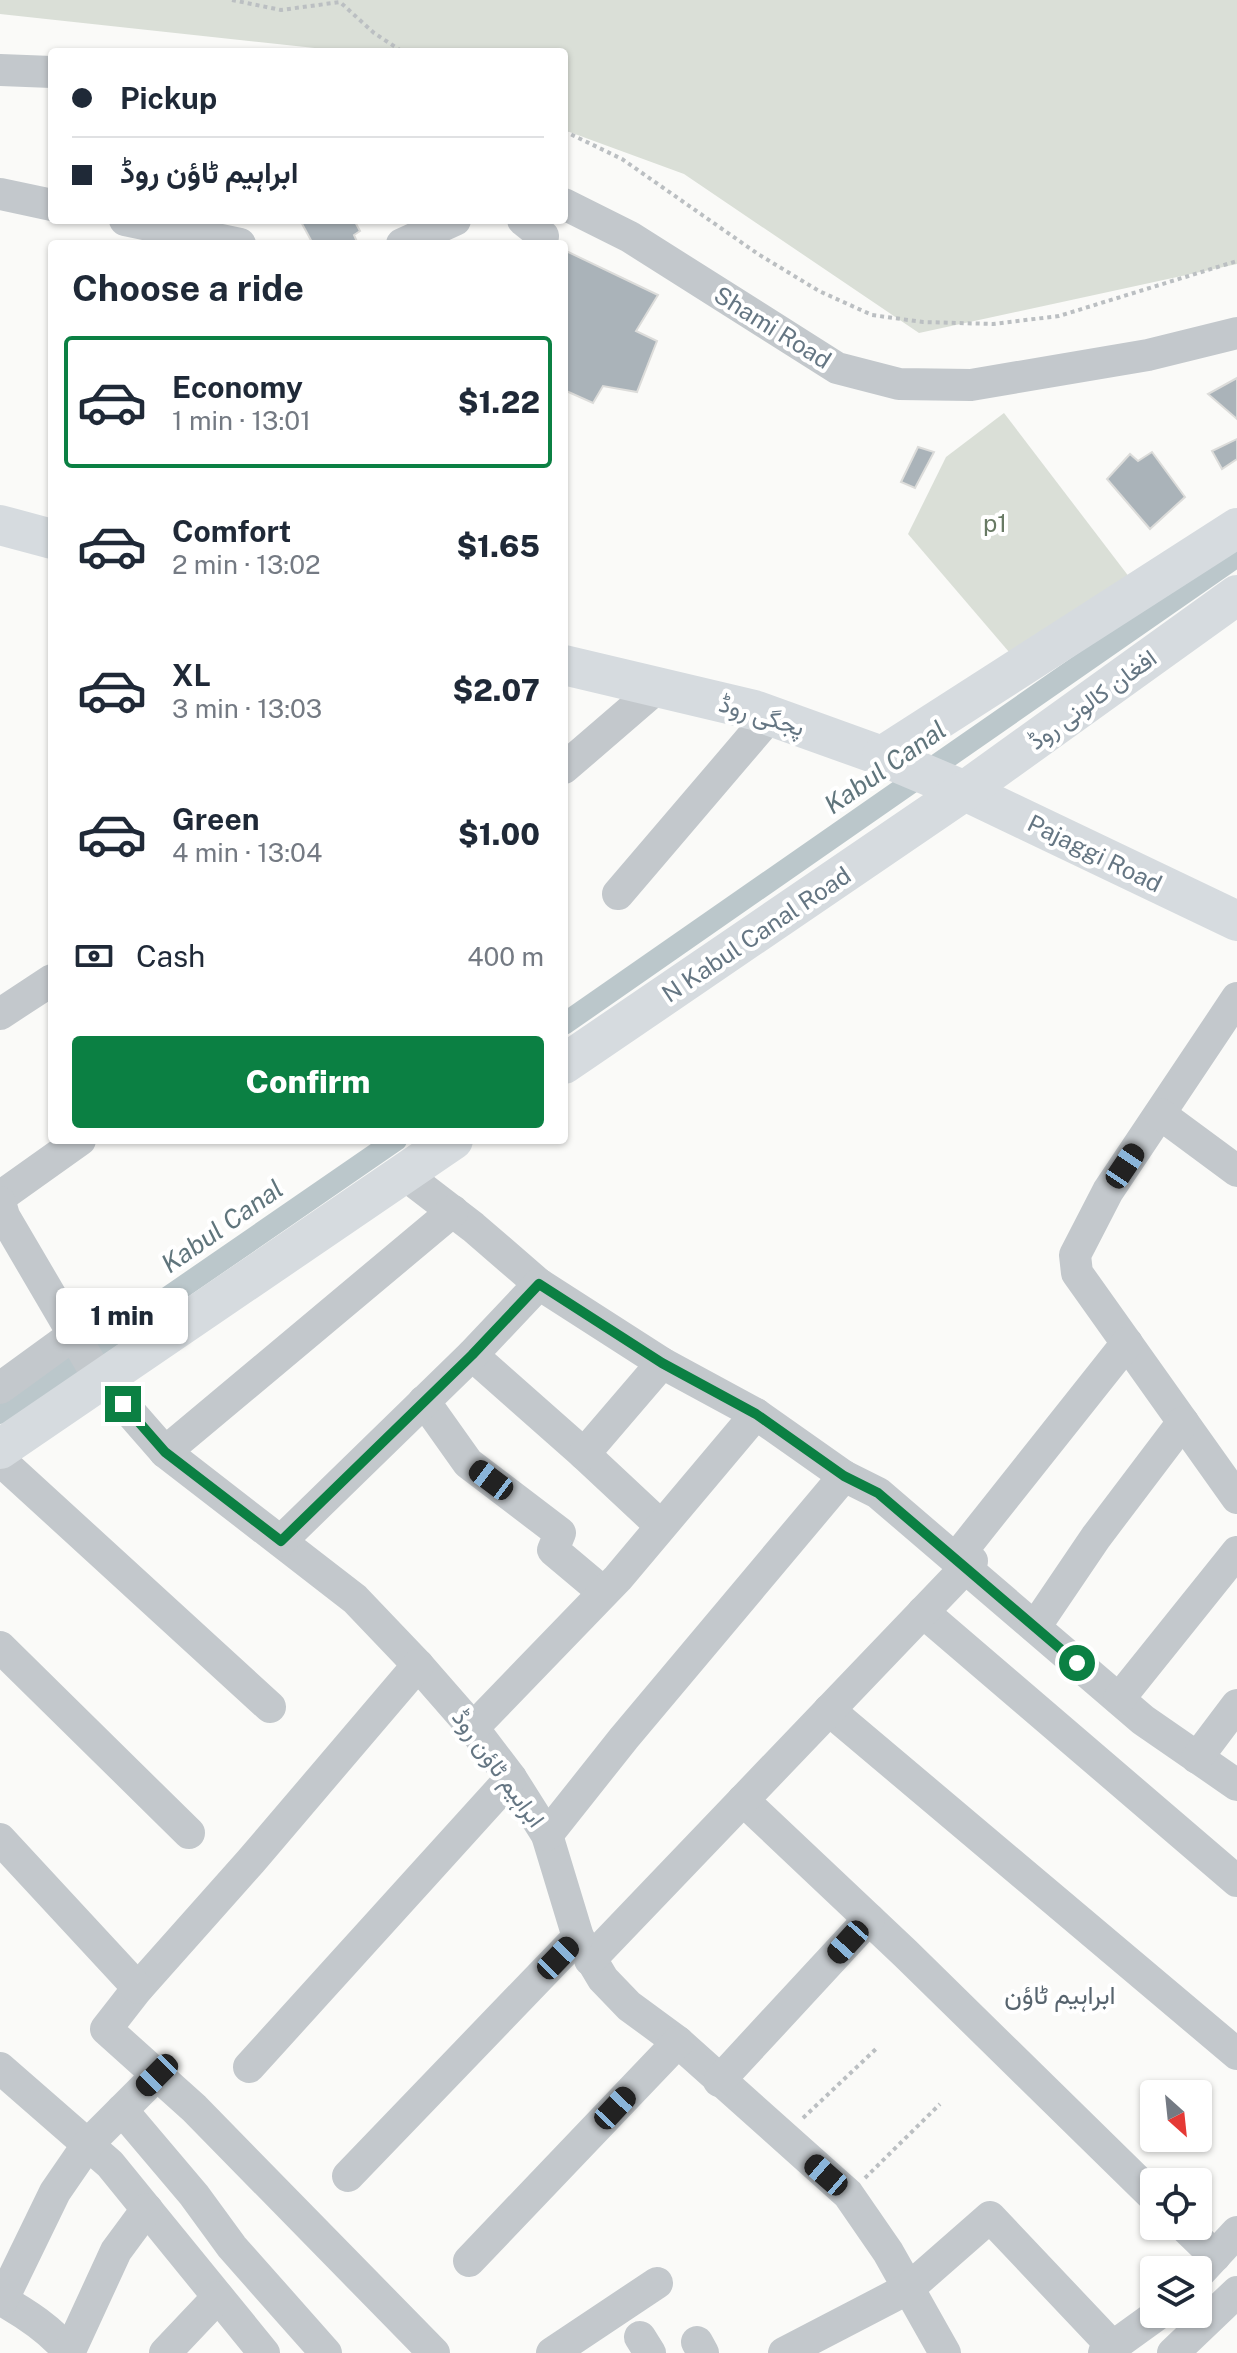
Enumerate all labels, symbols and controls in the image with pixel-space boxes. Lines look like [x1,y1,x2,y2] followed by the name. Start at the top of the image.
[120,80,217,116] text: Pickup
[120,154,299,190] text: ابراہیم ٹاؤن روڈ
[72,267,304,309] text: Choose a ride
[709,280,837,374] street label: Shami Road
[76,366,148,438] icon: car
[172,369,303,405] text: Economy
[458,384,540,420] text: $1.22
[172,405,311,436] text: 1 min · 13:01
[983,509,1007,537] park label: p1
[76,510,148,582] icon: car
[172,513,291,549] text: Comfort
[456,528,540,564] text: $1.65
[172,549,321,580] text: 2 min · 13:02
[1023,643,1163,756] street label: افغان کالونی روڈ
[76,654,148,726] icon: car
[172,657,211,693] text: XL
[453,672,540,708] text: $2.07
[715,689,808,744] street label: پجگی روڈ
[172,693,322,724] text: 3 min · 13:03
[818,714,952,820] water label: Kabul Canal
[76,798,148,870] icon: car
[172,801,259,837] text: Green
[1023,808,1167,898] street label: Pajaggi Road
[458,816,540,852] text: $1.00
[172,837,322,868] text: 4 min · 13:04
[656,860,856,1008] street label: N Kabul Canal Road
[72,934,116,978] icon: cash
[136,938,205,974] text: Cash
[467,941,544,972] text: 400 m
[72,1036,544,1128] button: Confirm
[1102,1139,1148,1193] car
[155,1173,289,1279] water label: Kabul Canal
[57,1288,189,1344] callout: 1 min
[90,1300,154,1331] text: 1 min
[105,1386,141,1422] route end
[465,1456,517,1504] car
[1059,1645,1095,1681] route start
[445,1704,551,1834] street label: ابراہیم ٹاؤن روڈ
[823,1916,873,1968] car
[533,1932,583,1984] car
[1004,1979,1116,2012] district label: ابراہیم ٹاؤن
[132,2050,182,2100] car
[1140,2080,1212,2152] north arrow
[1140,2080,1212,2328] map controls
[590,2082,640,2134] car
[800,2150,852,2200] car
[1140,2168,1212,2240] button: locate
[1140,2256,1212,2328] button: layers

